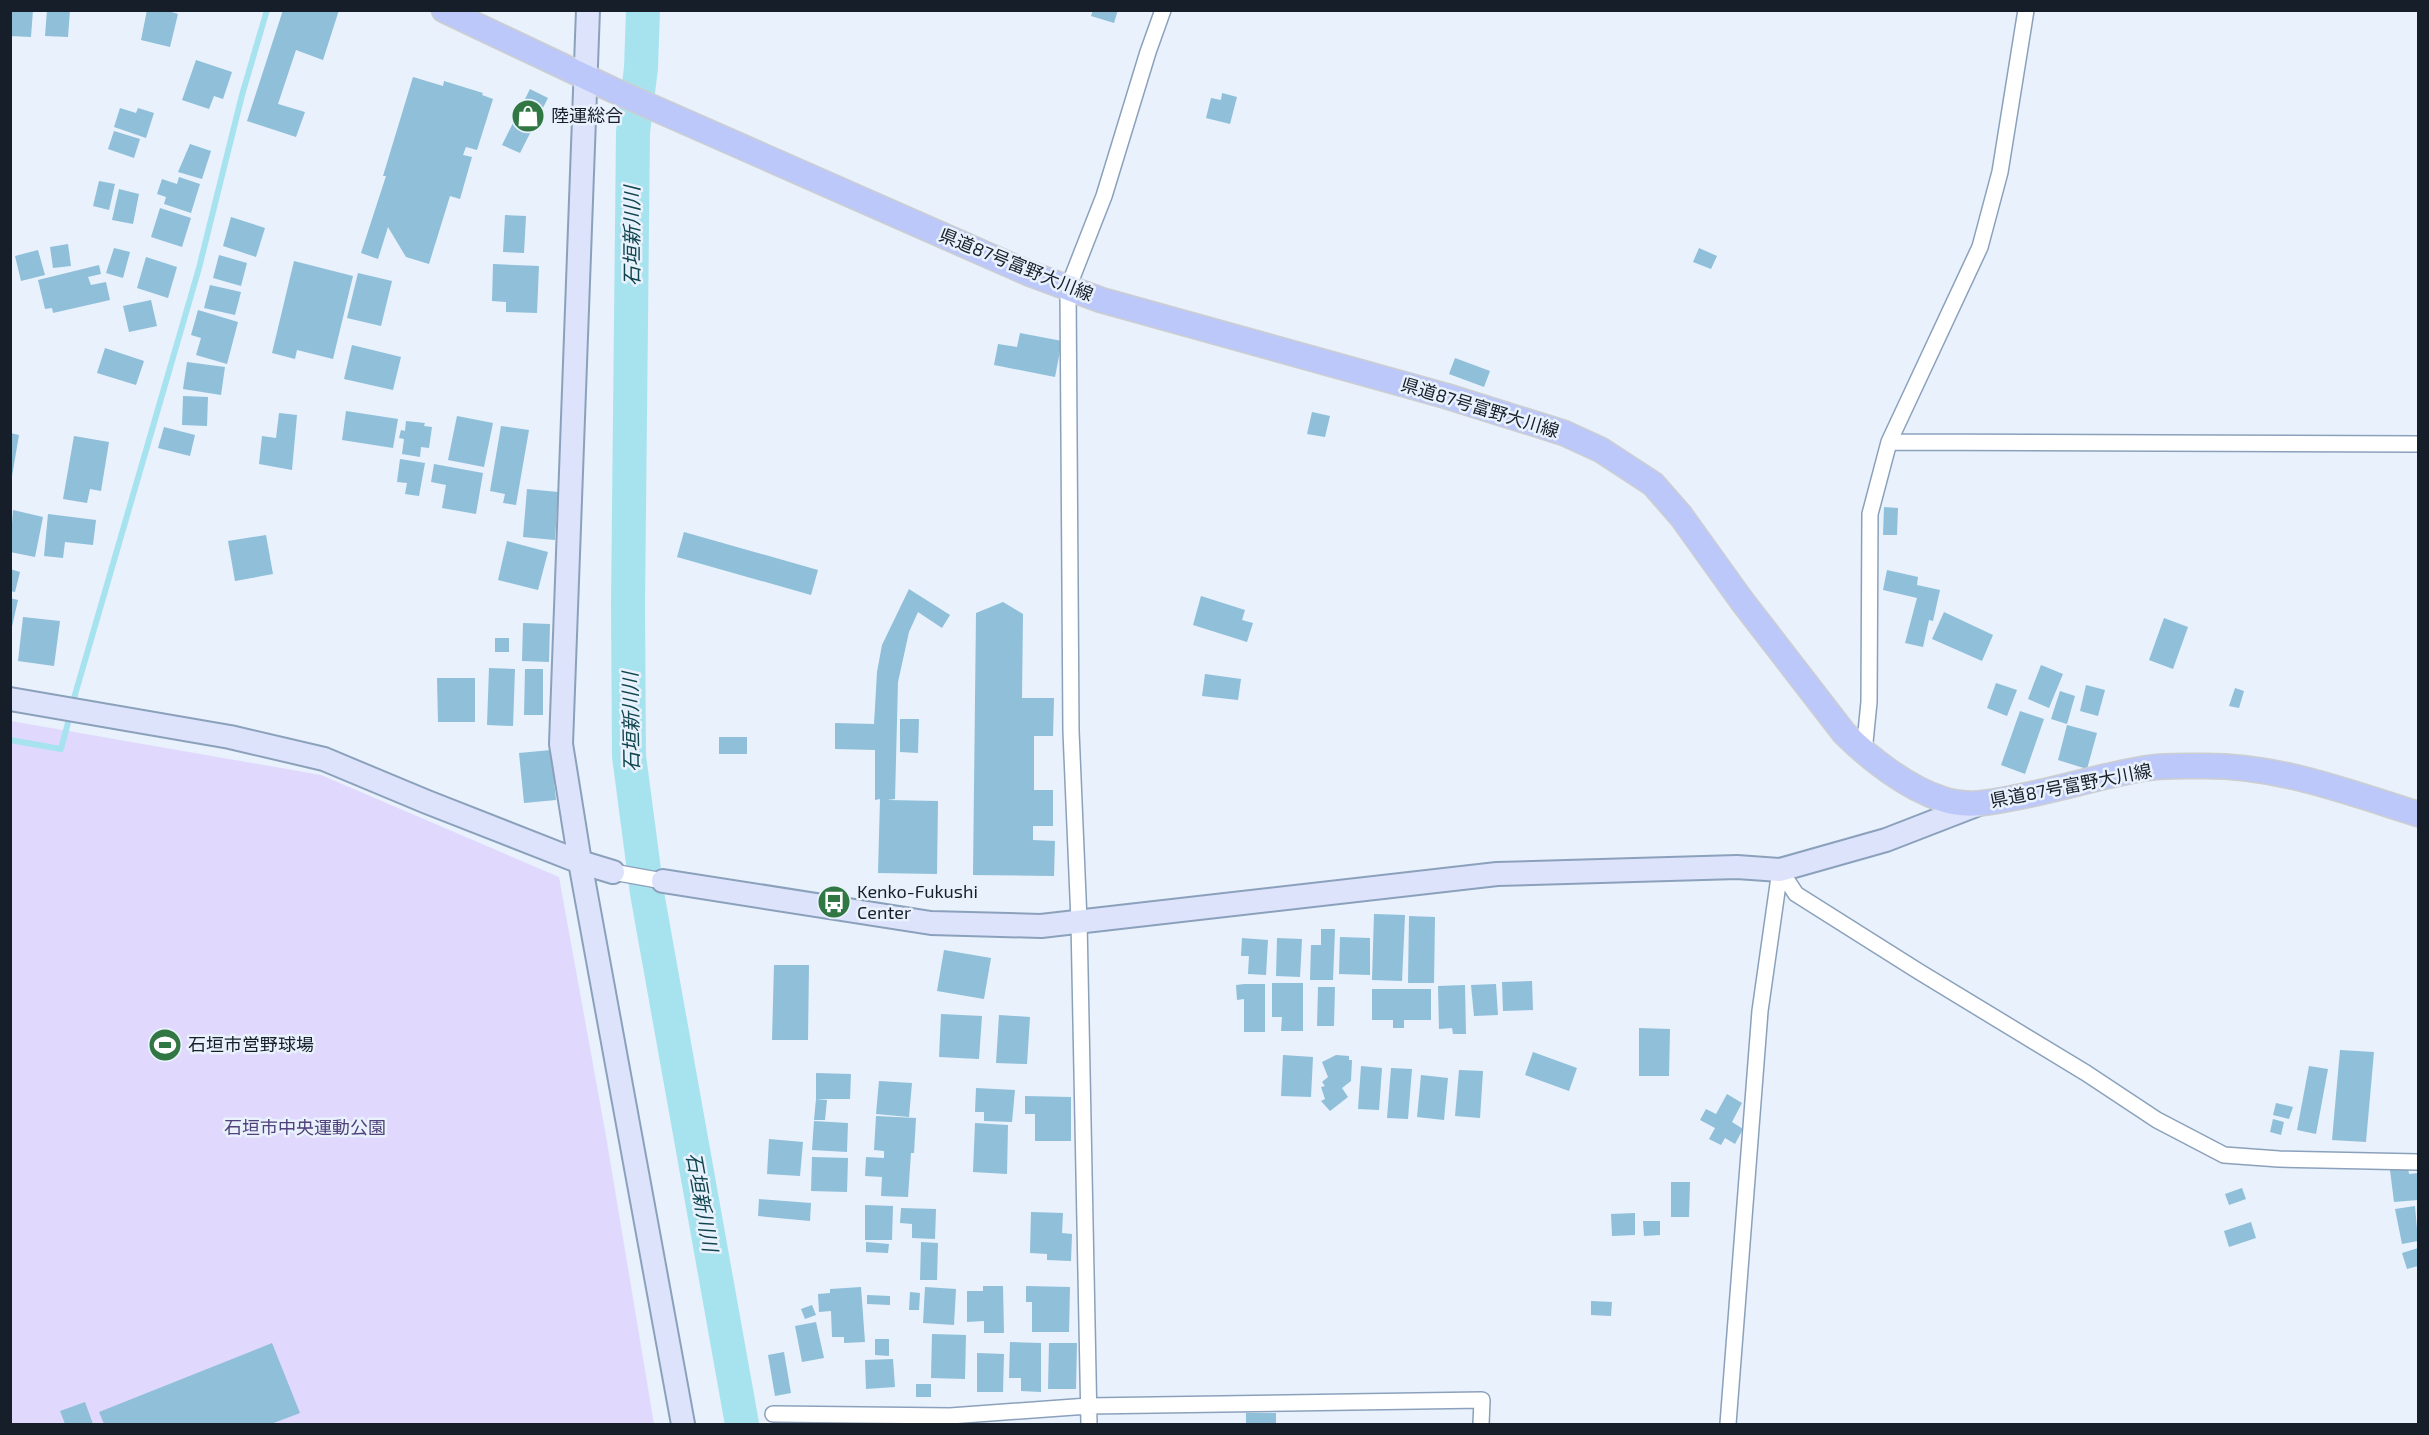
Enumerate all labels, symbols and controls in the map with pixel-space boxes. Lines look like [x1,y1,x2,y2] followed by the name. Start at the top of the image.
[510,98,546,134] shop icon: 陸運総合
[551,104,623,126] place label: 陸運総合
[619,184,643,286] water label: 石垣新川川
[936,223,1097,305] street label: 県道87号富野大川線
[1399,373,1562,442] street label: 県道87号富野大川線
[617,670,643,772] water label: 石垣新川川
[1988,759,2153,811] street label: 県道87号富野大川線
[857,880,978,923] place label: Kenko-Fukushi Center
[816,884,852,920] bus stop icon: Kenko-Fukushi Center
[147,1027,183,1063] sports icon: 石垣市営野球場
[188,1033,314,1055] place label: 石垣市営野球場
[224,1116,386,1138] park label: 石垣市中央運動公園
[682,1151,724,1255] water label: 石垣新川川

